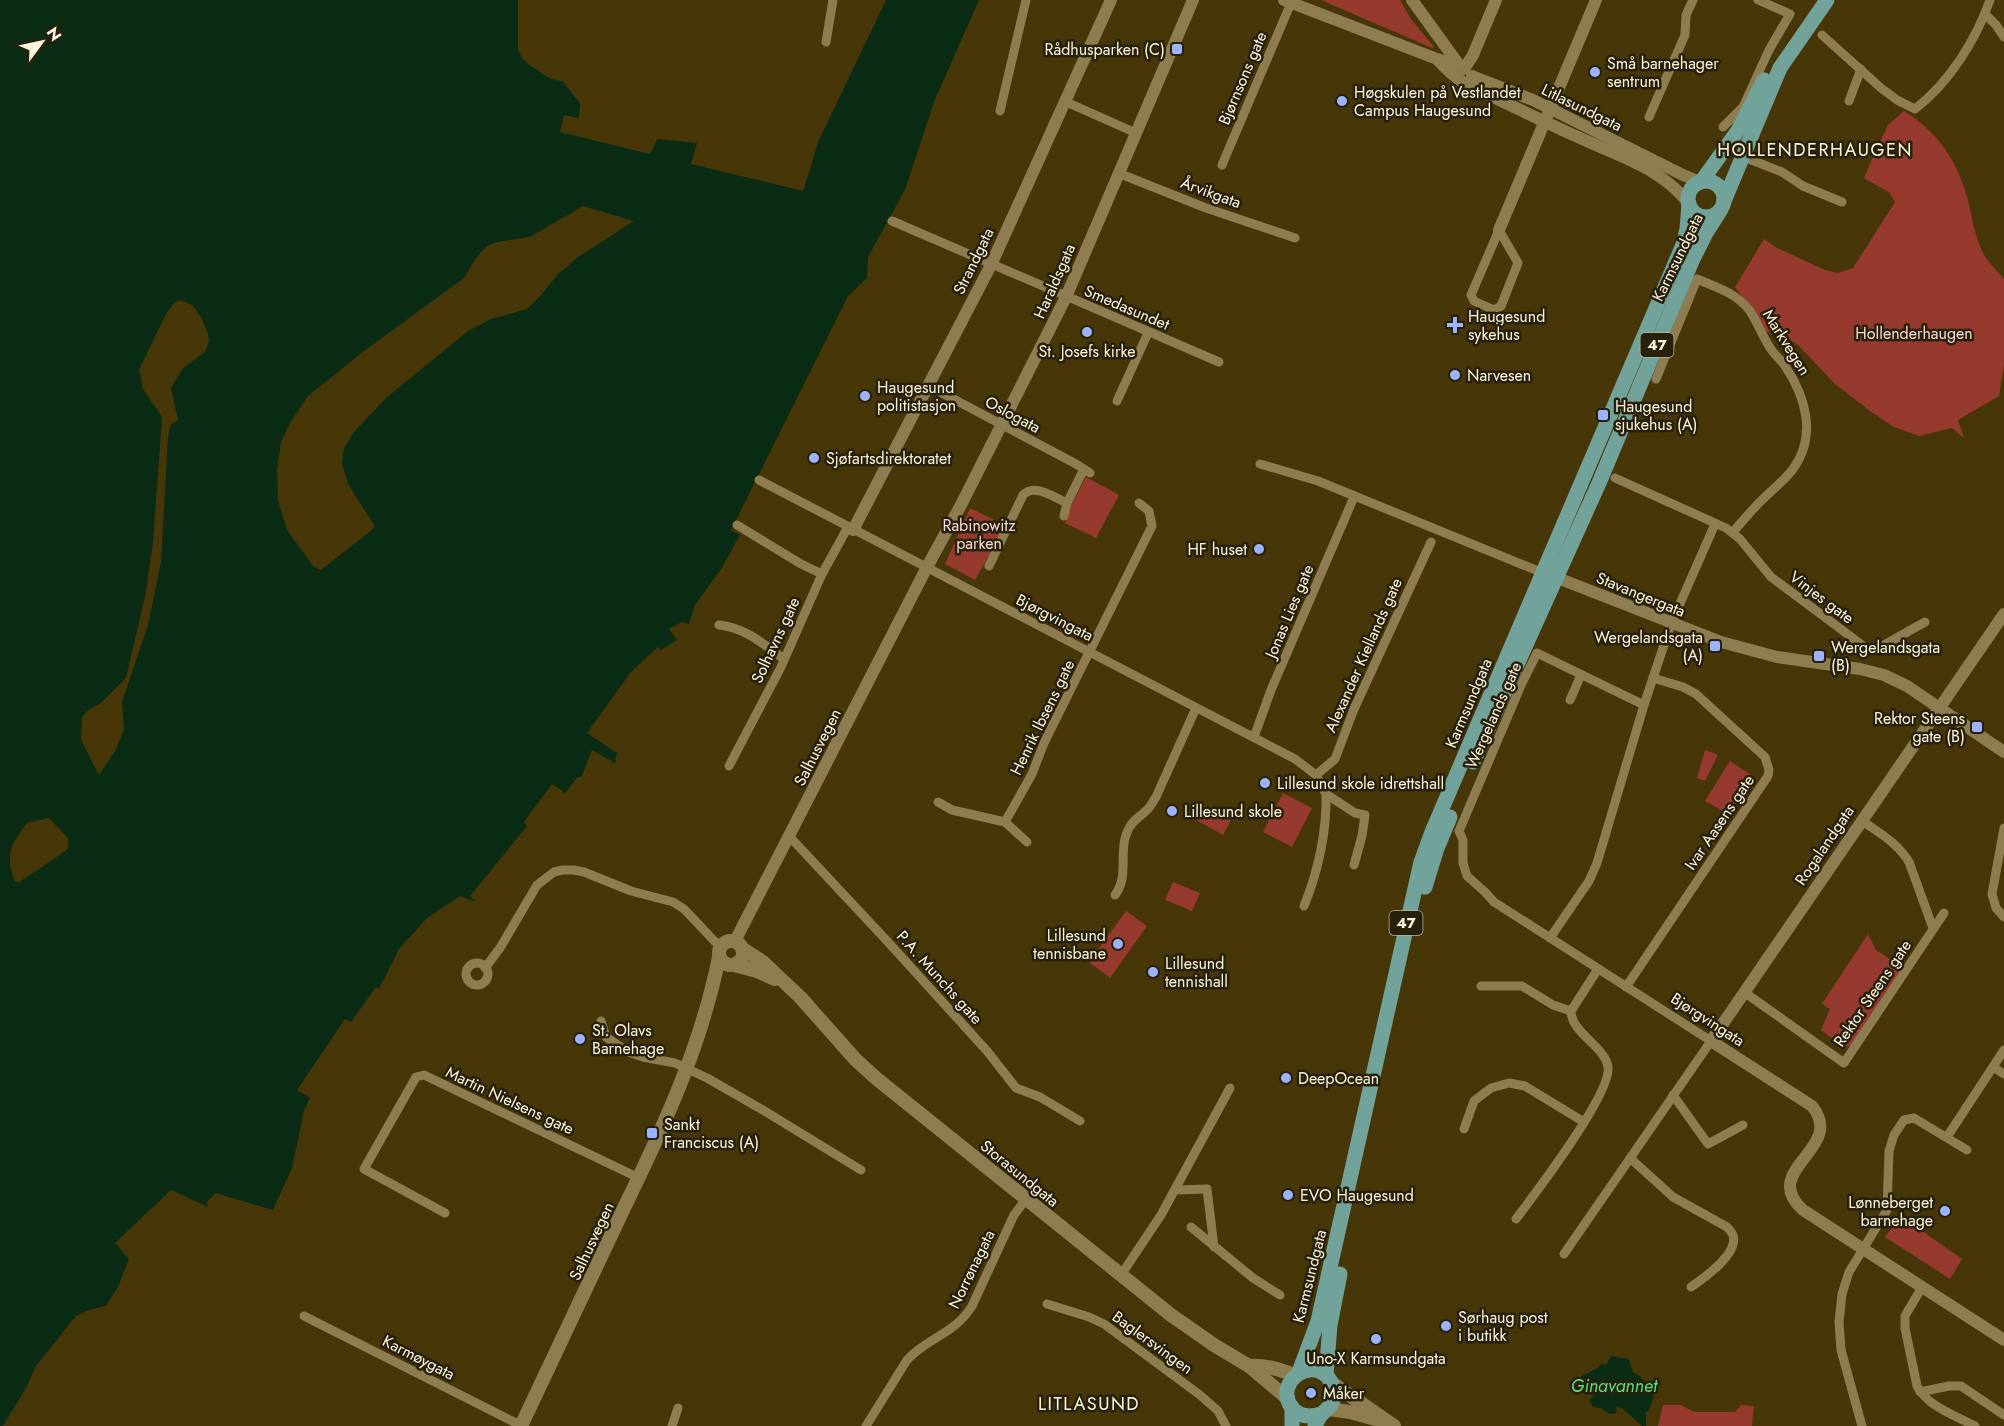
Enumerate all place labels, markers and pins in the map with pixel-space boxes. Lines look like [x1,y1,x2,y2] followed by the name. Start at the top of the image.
[1044,38,1165,61] place label: Rådhusparken (C)
[1170,42,1184,56] marker: Rådhusparken (C)
[1607,52,1719,93] place label: Små barnehager sentrum
[1588,65,1602,79] marker: Små barnehager sentrum
[1354,81,1521,122] place label: Høgskulen på Vestlandet Campus Haugesund
[1335,94,1349,108] marker: Høgskulen på Vestlandet Campus Haugesund
[1468,305,1545,346] place label: Haugesund sykehus
[1446,316,1464,334] marker: Haugesund sykehus
[1080,325,1094,339] marker: St. Josefs kirke
[1038,340,1136,363] place label: St. Josefs kirke
[1467,364,1531,387] place label: Narvesen
[1448,368,1462,382] marker: Narvesen
[877,376,956,417] place label: Haugesund politistasjon
[858,389,872,403] marker: Haugesund politistasjon
[1615,395,1697,436] place label: Haugesund sjukehus (A)
[1596,408,1610,422] marker: Haugesund sjukehus (A)
[826,447,951,470] place label: Sjøfartsdirektoratet
[807,451,821,465] marker: Sjøfartsdirektoratet
[1187,538,1247,561] place label: HF huset
[1252,542,1266,556] marker: HF huset
[1594,626,1703,667] place label: Wergelandsgata (A)
[1831,636,1940,677] place label: Wergelandsgata (B)
[1708,639,1722,653] marker: Wergelandsgata (A)
[1812,649,1826,663] marker: Wergelandsgata (B)
[1874,707,1965,748] place label: Rektor Steens gate (B)
[1970,720,1984,734] marker: Rektor Steens gate (B)
[1277,772,1444,795] place label: Lillesund skole idrettshall
[1258,776,1272,790] marker: Lillesund skole idrettshall
[1184,800,1282,823] place label: Lillesund skole
[1165,804,1179,818] marker: Lillesund skole
[1033,924,1106,965] place label: Lillesund tennisbane
[1111,937,1125,951] marker: Lillesund tennisbane
[1165,952,1228,993] place label: Lillesund tennishall
[1146,965,1160,979] marker: Lillesund tennishall
[592,1019,664,1060] place label: St. Olavs Barnehage
[573,1032,587,1046] marker: St. Olavs Barnehage
[1298,1067,1379,1090] place label: DeepOcean
[1279,1071,1293,1085] marker: DeepOcean
[664,1113,759,1154] place label: Sankt Franciscus (A)
[645,1126,659,1140] marker: Sankt Franciscus (A)
[1300,1184,1414,1207] place label: EVO Haugesund
[1281,1188,1295,1202] marker: EVO Haugesund
[1848,1191,1933,1232] place label: Lønneberget barnehage
[1938,1204,1952,1218] marker: Lønneberget barnehage
[1458,1306,1548,1347] place label: Sørhaug post i butikk
[1439,1319,1453,1333] marker: Sørhaug post i butikk
[1369,1332,1383,1346] marker: Uno-X Karmsundgata
[1306,1347,1446,1370] place label: Uno-X Karmsundgata
[1323,1382,1365,1405] place label: Måker
[1304,1386,1318,1400] marker: Måker

